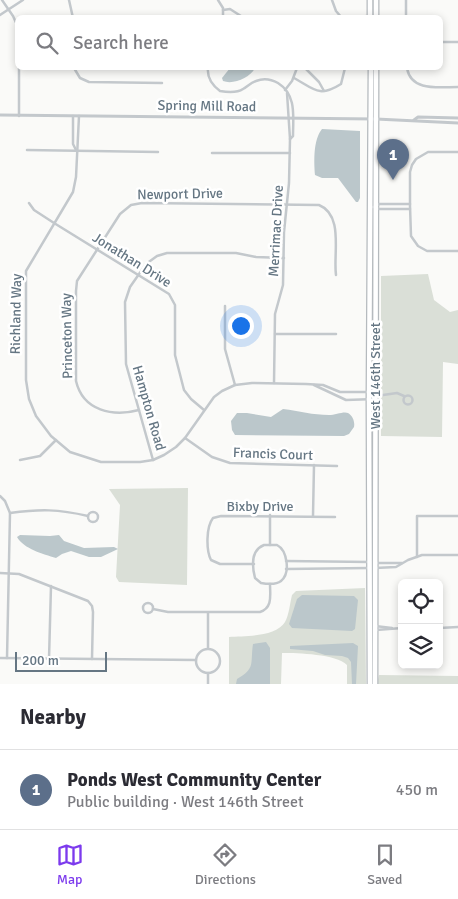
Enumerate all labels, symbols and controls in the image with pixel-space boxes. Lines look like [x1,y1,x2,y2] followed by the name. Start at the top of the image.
[15,15,443,70] search box
[33,29,61,57] icon: search
[73,31,169,55] text: Search here
[157,97,257,115] street label: Spring Mill Road
[377,139,409,180] pin: 1
[137,185,223,203] street label: Newport Drive
[265,185,287,277] street label: Merrimac Drive
[89,229,175,291] street label: Jonathan Drive
[7,273,25,354] street label: Richland Way
[58,293,76,379] street label: Princeton Way
[228,313,254,339] your location
[367,322,384,430] street label: West 146th Street
[129,363,169,453] street label: Hampton Road
[233,444,313,464] street label: Francis Court
[227,498,293,515] street label: Bixby Drive
[398,579,443,669] map controls
[398,579,443,624] button: locate
[398,624,443,669] button: layers
[15,649,108,672] scale bar
[22,652,59,669] text: 200 m
[20,704,86,730] text: Nearby
[67,768,321,792] text: Ponds West Community Center
[32,780,40,800] text: 1
[396,780,438,800] text: 450 m
[67,792,304,812] text: Public building · West 146th Street
[56,841,84,888] tab: Map
[195,841,256,888] tab: Directions
[367,841,402,888] tab: Saved

